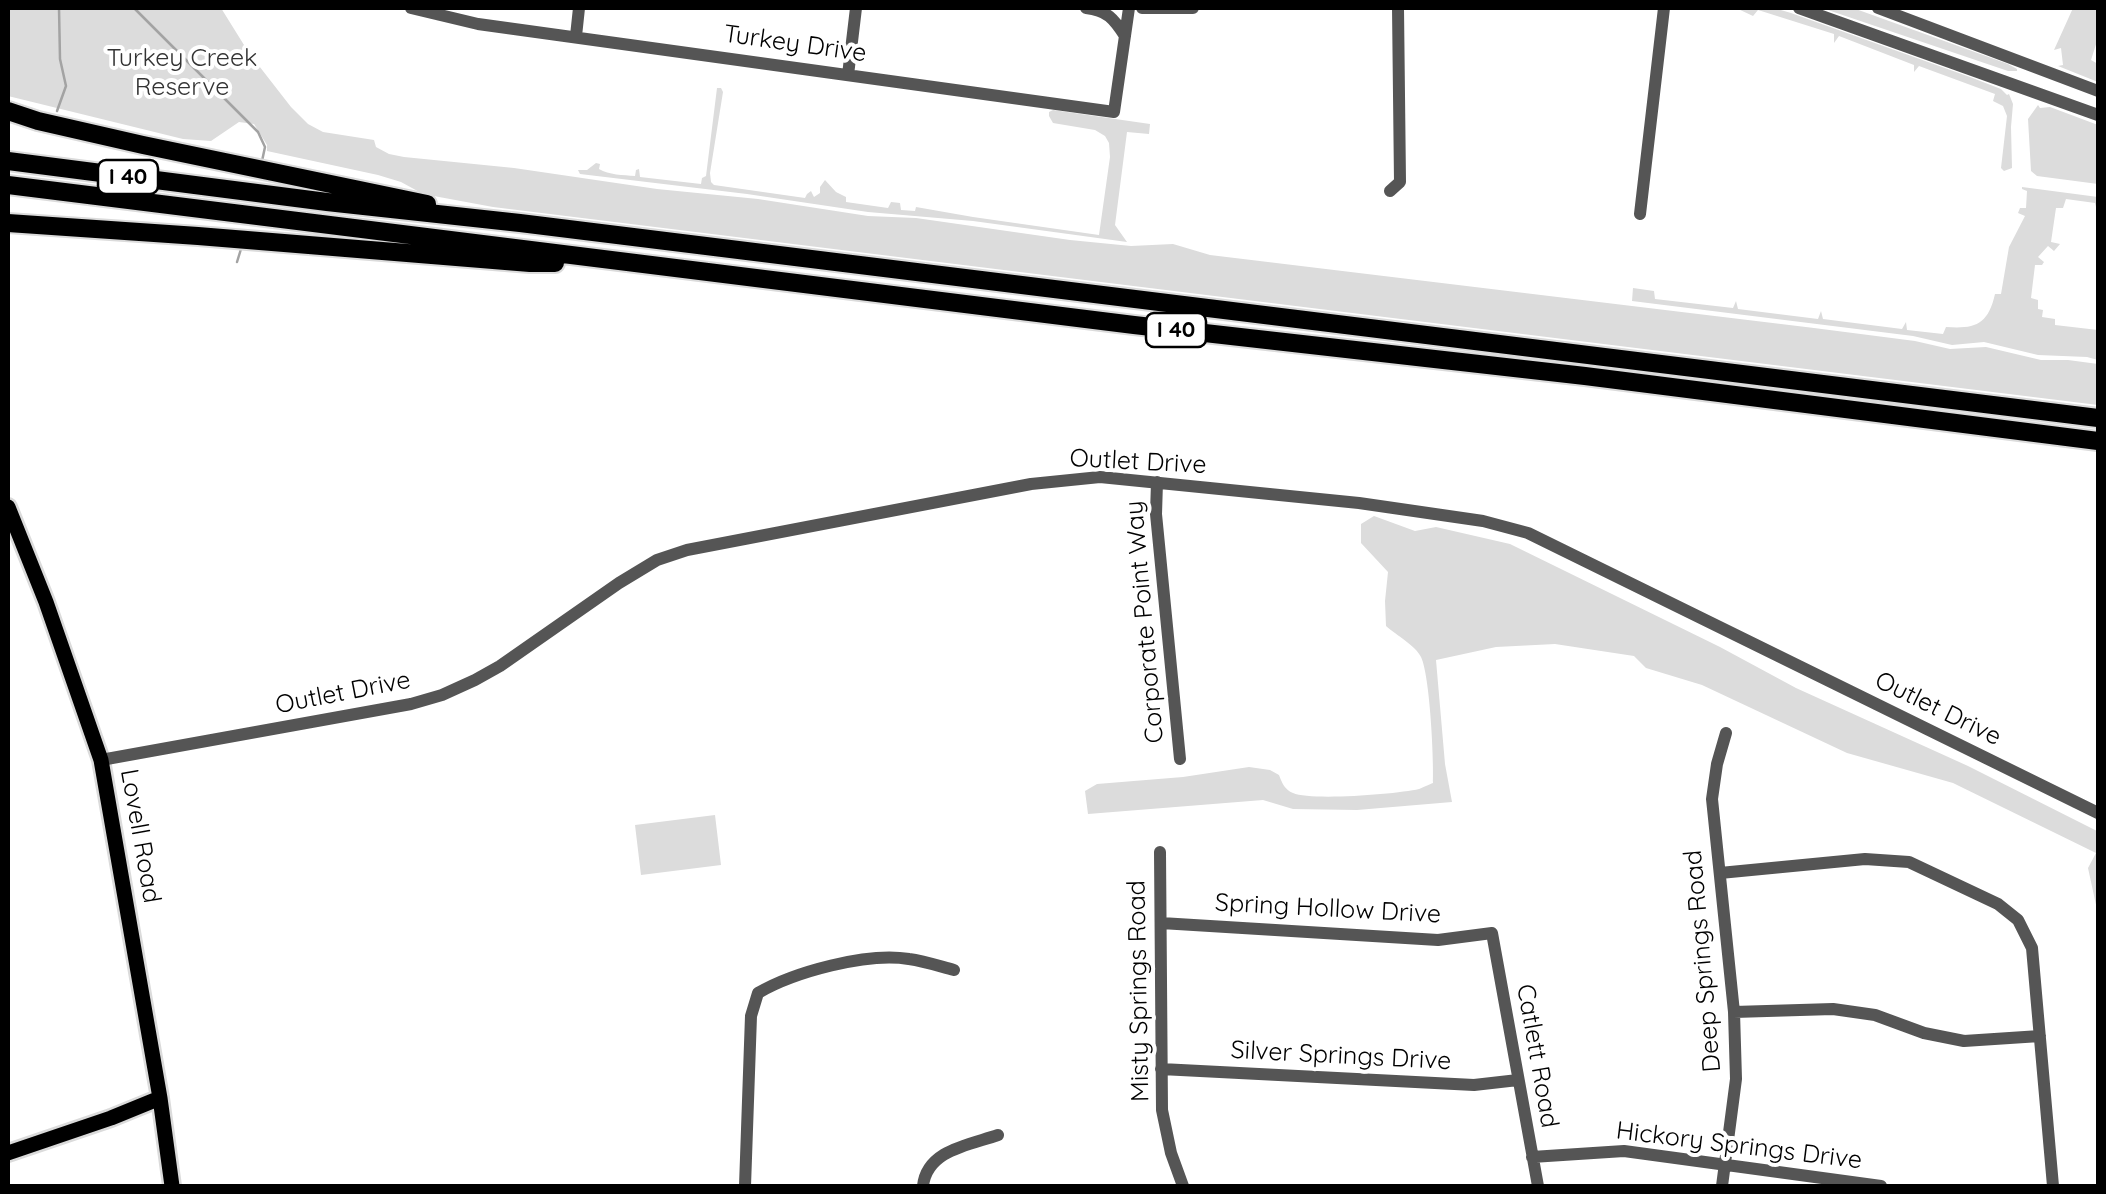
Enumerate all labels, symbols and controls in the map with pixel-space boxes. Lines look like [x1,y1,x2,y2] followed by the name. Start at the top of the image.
[722,19,868,69] street label: Turkey Drive
[107,43,257,102] park label: Turkey Creek Reserve
[98,160,158,194] road number: I 40
[1146,313,1206,347] road number: I 40
[1069,443,1207,481] street label: Outlet Drive
[1119,500,1171,744] street label: Corporate Point Way
[273,665,413,721] street label: Outlet Drive
[1870,666,2006,752] street label: Outlet Drive
[113,767,167,905] street label: Lovell Road
[1678,849,1728,1073] street label: Deep Springs Road
[1122,880,1156,1102] street label: Misty Springs Road
[1214,888,1442,930] street label: Spring Hollow Drive
[1510,982,1564,1130] street label: Catlett Road
[1230,1035,1452,1077] street label: Silver Springs Drive
[1614,1116,1864,1176] street label: Hickory Springs Drive

